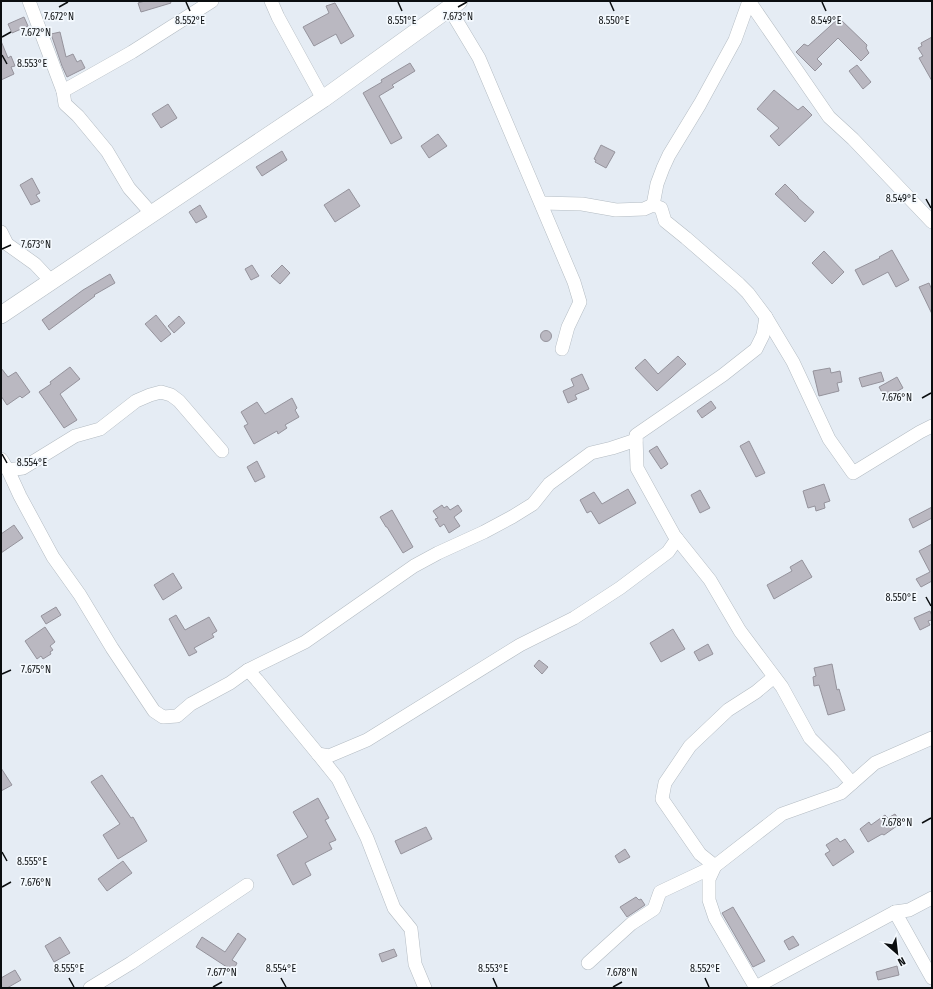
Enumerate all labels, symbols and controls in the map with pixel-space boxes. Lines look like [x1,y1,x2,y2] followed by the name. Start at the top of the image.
[44,11,74,23] text: 7.672°N
[443,11,473,23] text: 7.673°N
[175,15,205,27] text: 8.552°E
[387,15,417,27] text: 8.551°E
[599,15,630,27] text: 8.550°E
[811,15,842,27] text: 8.549°E
[21,27,51,39] text: 7.672°N
[17,58,47,70] text: 8.553°E
[886,193,917,205] text: 8.549°E
[21,239,51,251] text: 7.673°N
[882,392,912,404] text: 7.676°N
[17,457,48,469] text: 8.554°E
[886,592,917,604] text: 8.550°E
[21,664,51,676] text: 7.675°N
[882,817,912,829] text: 7.678°N
[17,856,47,868] text: 8.555°E
[21,877,51,889] text: 7.676°N
[877,933,917,973] north arrow
[895,954,907,969] text: N
[54,963,84,975] text: 8.555°E
[266,963,297,975] text: 8.554°E
[478,963,508,975] text: 8.553°E
[690,963,720,975] text: 8.552°E
[207,967,237,979] text: 7.677°N
[607,967,637,979] text: 7.678°N

